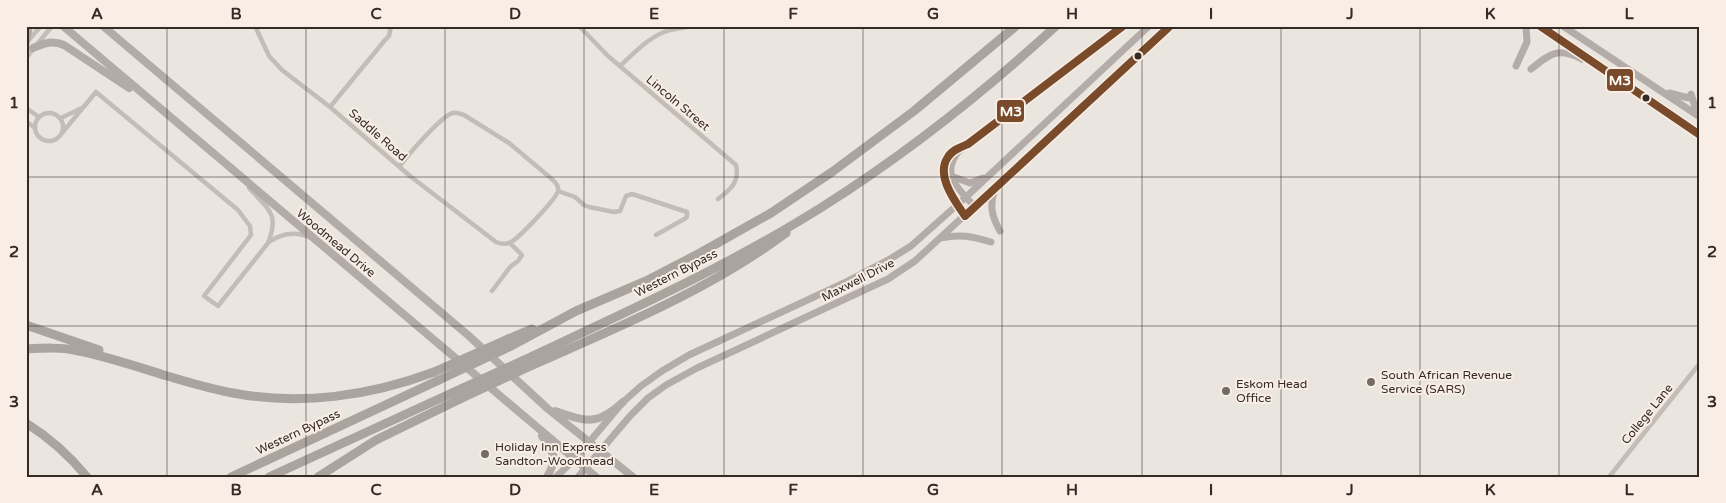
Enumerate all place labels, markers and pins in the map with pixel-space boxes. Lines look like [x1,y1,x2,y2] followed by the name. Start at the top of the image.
[1133,51,1143,61] unlabelled marker
[1641,93,1651,103] unlabelled marker
[1381,368,1512,396] place label: South African Revenue Service (SARS)
[1365,376,1377,388] marker: South African Revenue Service (SARS)
[1236,377,1307,405] place label: Eskom Head Office
[1220,385,1232,397] marker: Eskom Head Office
[495,440,614,468] place label: Holiday Inn Express Sandton-Woodmead
[479,448,491,460] marker: Holiday Inn Express Sandton-Woodmead

